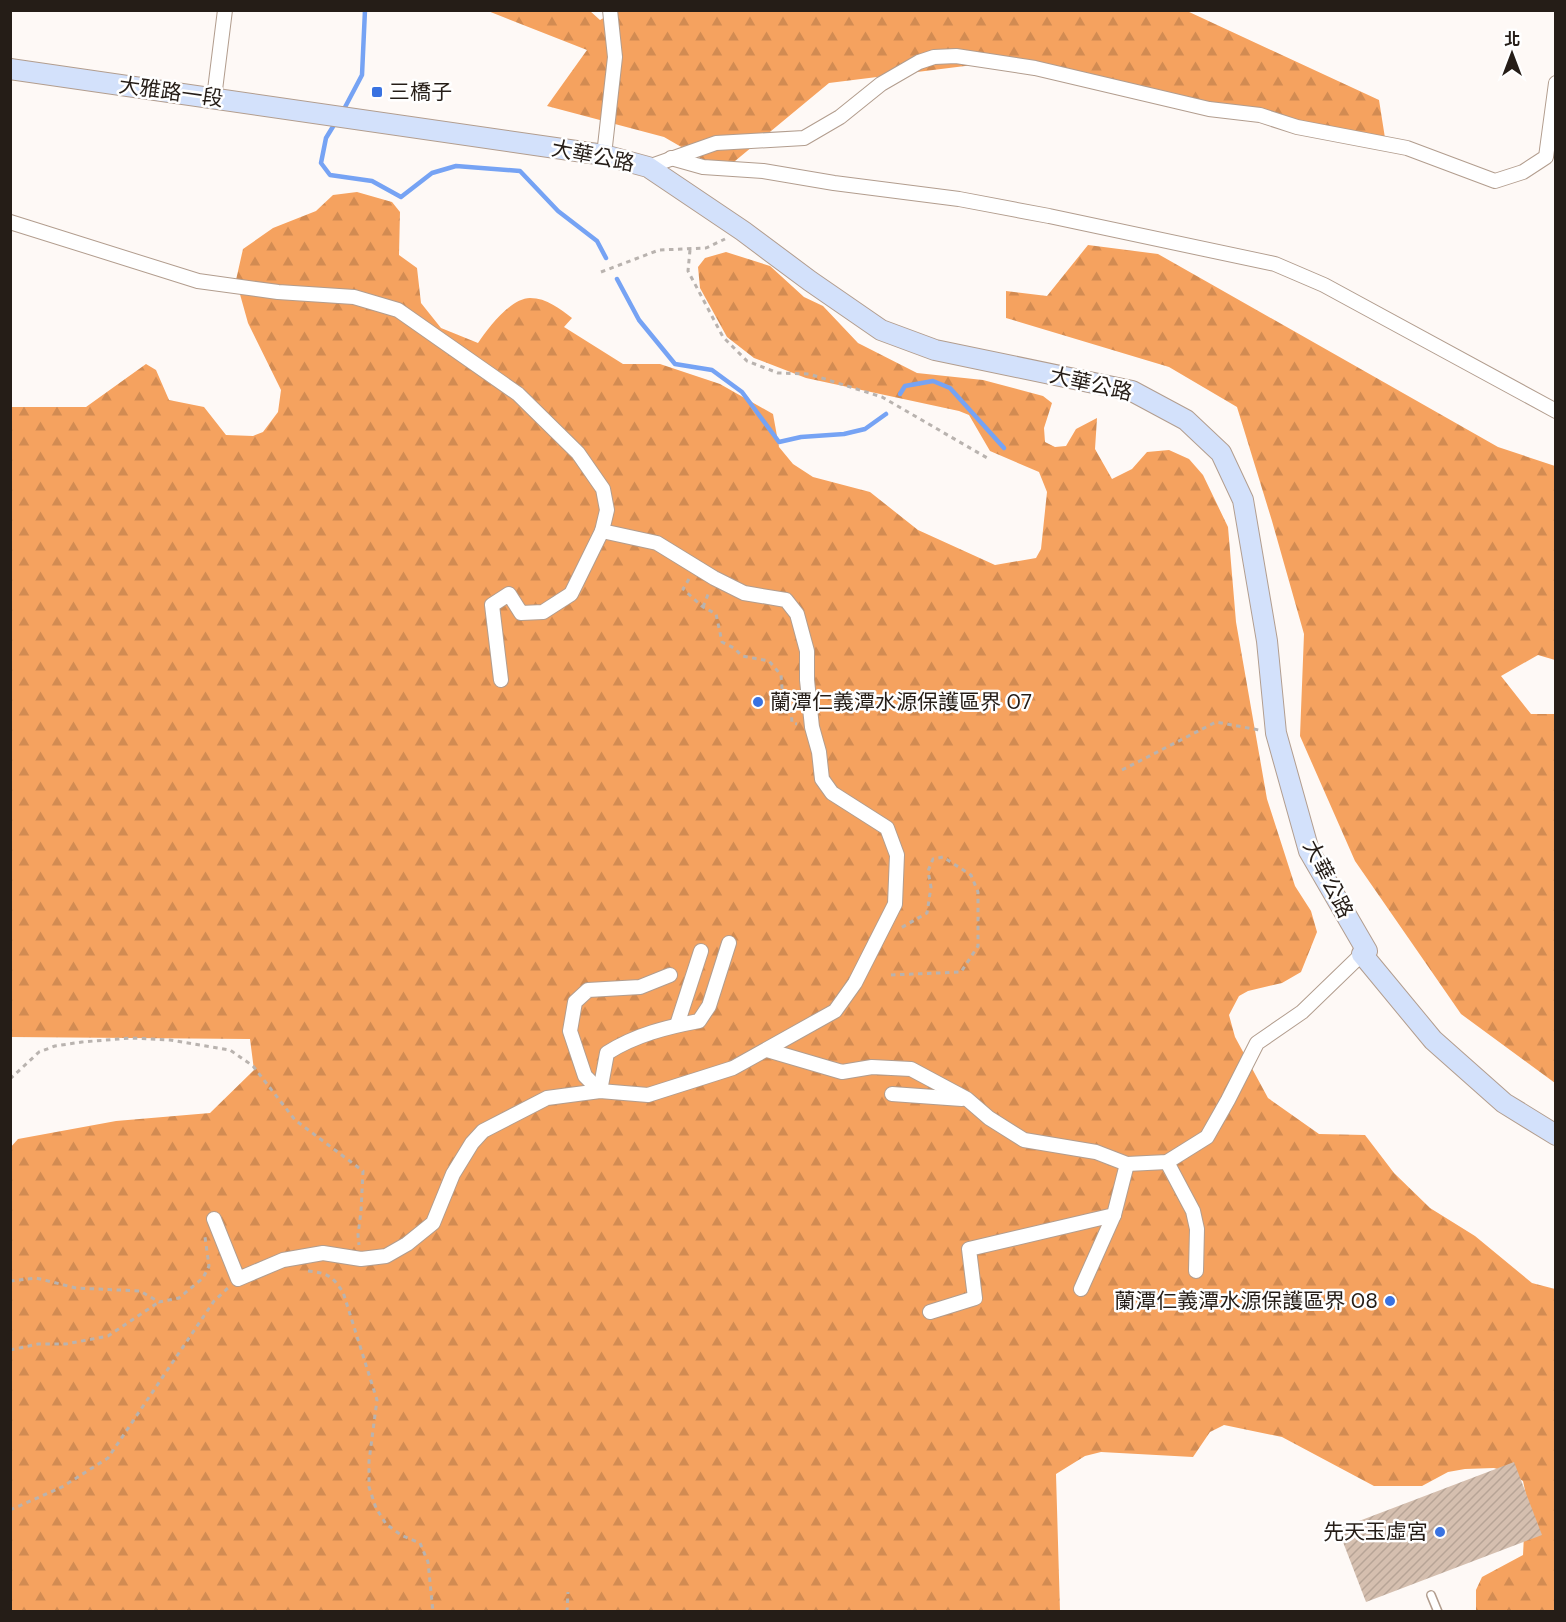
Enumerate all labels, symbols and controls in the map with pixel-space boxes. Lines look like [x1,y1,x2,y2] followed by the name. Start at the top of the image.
[1482,24,1542,84] north arrow
[1504,29,1520,50] text: 北
[117,71,225,113] street label: 大雅路一段
[389,78,452,106] place label: 三橋子
[370,85,384,99] marker: 三橋子
[549,134,637,178] street label: 大華公路
[1047,361,1135,407] street label: 大華公路
[770,688,1032,716] place label: 蘭潭仁義潭水源保護區界 07
[751,695,765,709] marker: 蘭潭仁義潭水源保護區界 07
[1296,835,1360,923] street label: 大華公路
[1114,1287,1378,1315] place label: 蘭潭仁義潭水源保護區界 08
[1383,1294,1397,1308] marker: 蘭潭仁義潭水源保護區界 08
[1323,1518,1428,1546] place label: 先天玉虛宮
[1433,1525,1447,1539] marker: 先天玉虛宮

